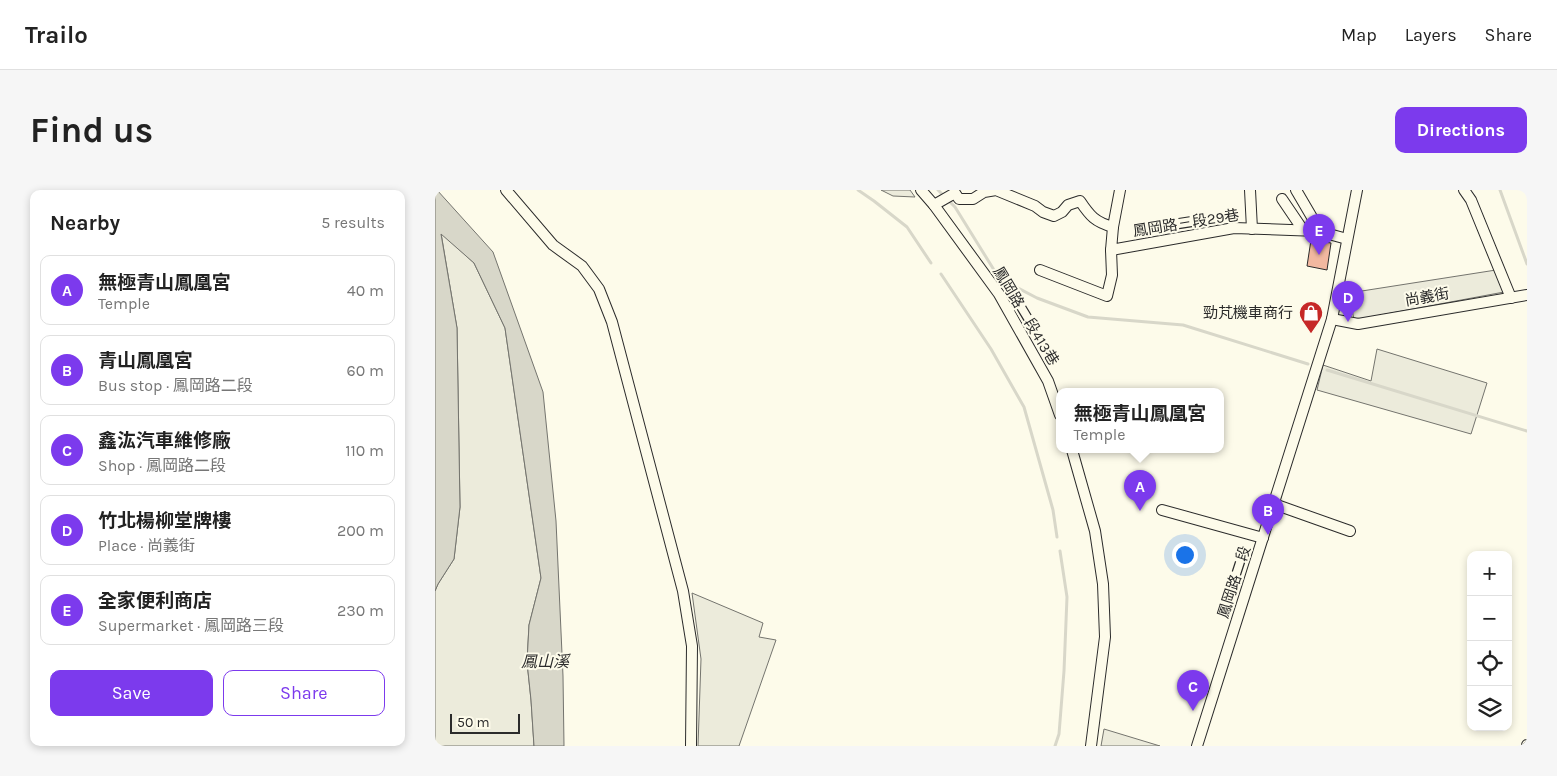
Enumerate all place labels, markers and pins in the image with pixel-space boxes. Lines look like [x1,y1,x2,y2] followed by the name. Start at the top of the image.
[1303,214,1335,255] pin: E
[1332,281,1364,322] pin: D
[1298,300,1324,334] shop icon: 勁芃機車商行
[1203,304,1293,322] place label: 勁芃機車商行
[1124,470,1156,511] pin: A
[1252,494,1284,535] pin: B
[1177,670,1209,711] pin: C

